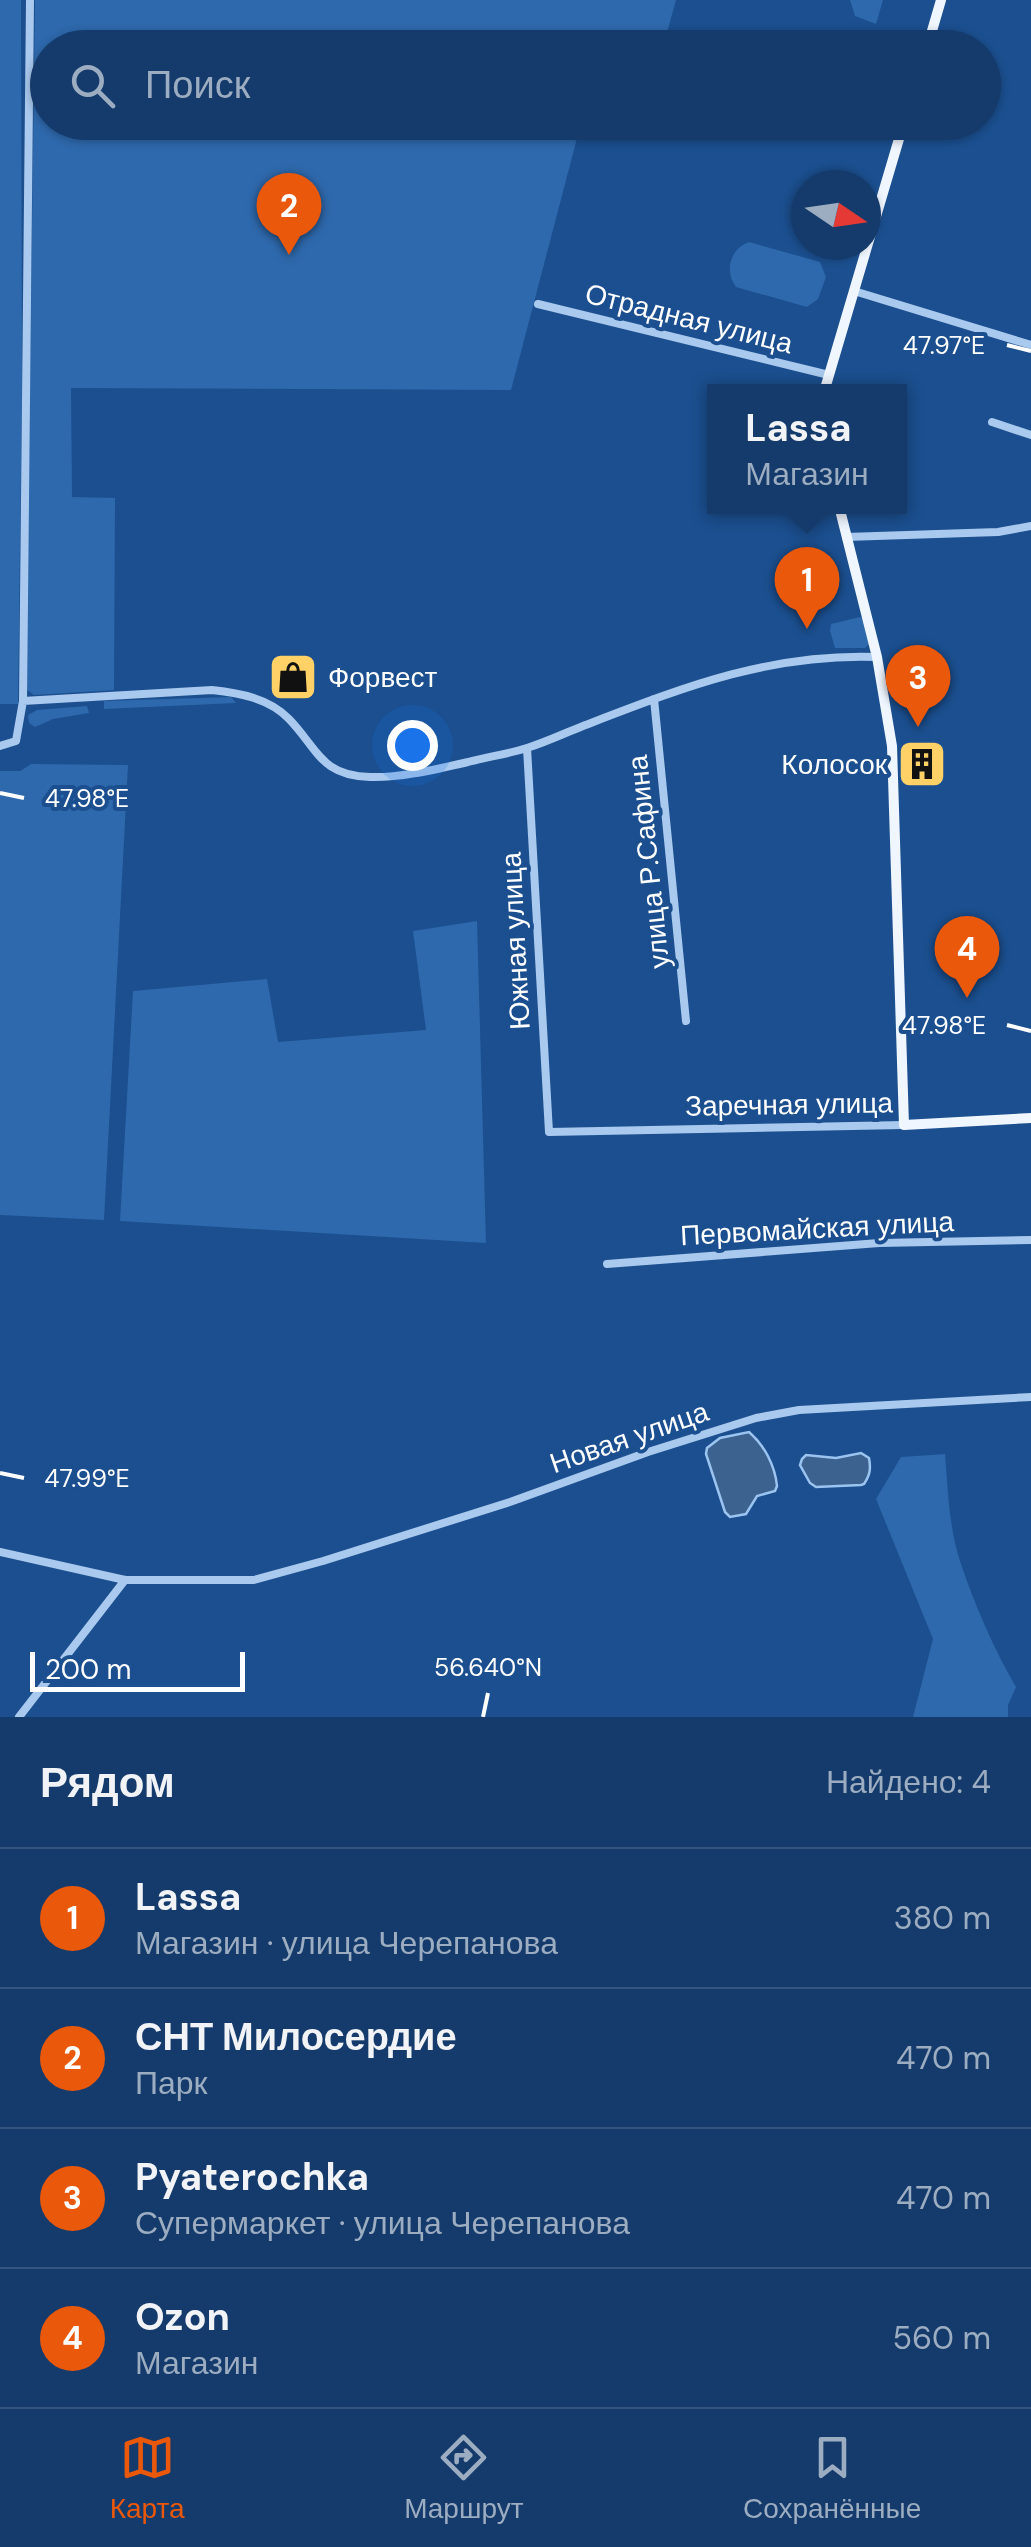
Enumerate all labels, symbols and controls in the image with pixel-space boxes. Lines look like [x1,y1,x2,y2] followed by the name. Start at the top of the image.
[30,30,1001,140] search box
[65,58,120,113] icon: search
[145,60,250,110] text: Поиск
[791,170,881,260] north arrow
[256,172,322,255] pin: 2
[581,275,797,362] street label: Отрадная улица
[903,329,985,362] text: 47.97°E
[707,384,907,514] popup
[745,403,851,453] text: Lassa
[745,453,869,495] text: Магазин
[774,546,840,629] pin: 1
[886,644,950,727] pin: 3
[267,651,319,703] shop icon: Форвест
[328,659,438,696] place label: Форвест
[387,720,438,771] your location
[896,738,948,790] building icon: Колосок
[781,746,888,783] place label: Колосок
[619,753,678,971] street label: улица Р.Сафина
[45,782,129,815] text: 47.98°E
[492,851,539,1031] street label: Южная улица
[934,916,1000,998] pin: 4
[902,1009,986,1042] text: 47.98°E
[685,1084,894,1125] street label: Заречная улица
[679,1203,955,1254] street label: Первомайская улица
[545,1393,714,1482] street label: Новая улица
[44,1462,130,1495] text: 47.99°E
[30,1647,245,1692] scale bar
[45,1651,132,1688] text: 200 m
[434,1651,542,1684] text: 56.640°N
[40,1755,175,1810] text: Рядом
[826,1761,991,1803] text: Найдено: 4
[135,1872,241,1922] text: Lassa
[67,1897,78,1939] text: 1
[894,1897,991,1939] text: 380 m
[135,1922,558,1964] text: Магазин · улица Черепанова
[135,2012,457,2062] text: СНТ Милосердие
[63,2037,82,2079] text: 2
[896,2037,991,2079] text: 470 m
[135,2062,208,2104] text: Парк
[135,2152,369,2202] text: Pyaterochka
[63,2177,82,2219] text: 3
[896,2177,991,2219] text: 470 m
[135,2202,630,2244] text: Супермаркет · улица Черепанова
[135,2292,230,2342] text: Ozon
[62,2317,83,2359] text: 4
[892,2317,991,2359] text: 560 m
[135,2342,258,2384] text: Магазин
[110,2430,185,2527] tab: Карта
[404,2430,523,2527] tab: Маршрут
[743,2430,921,2527] tab: Сохранённые

